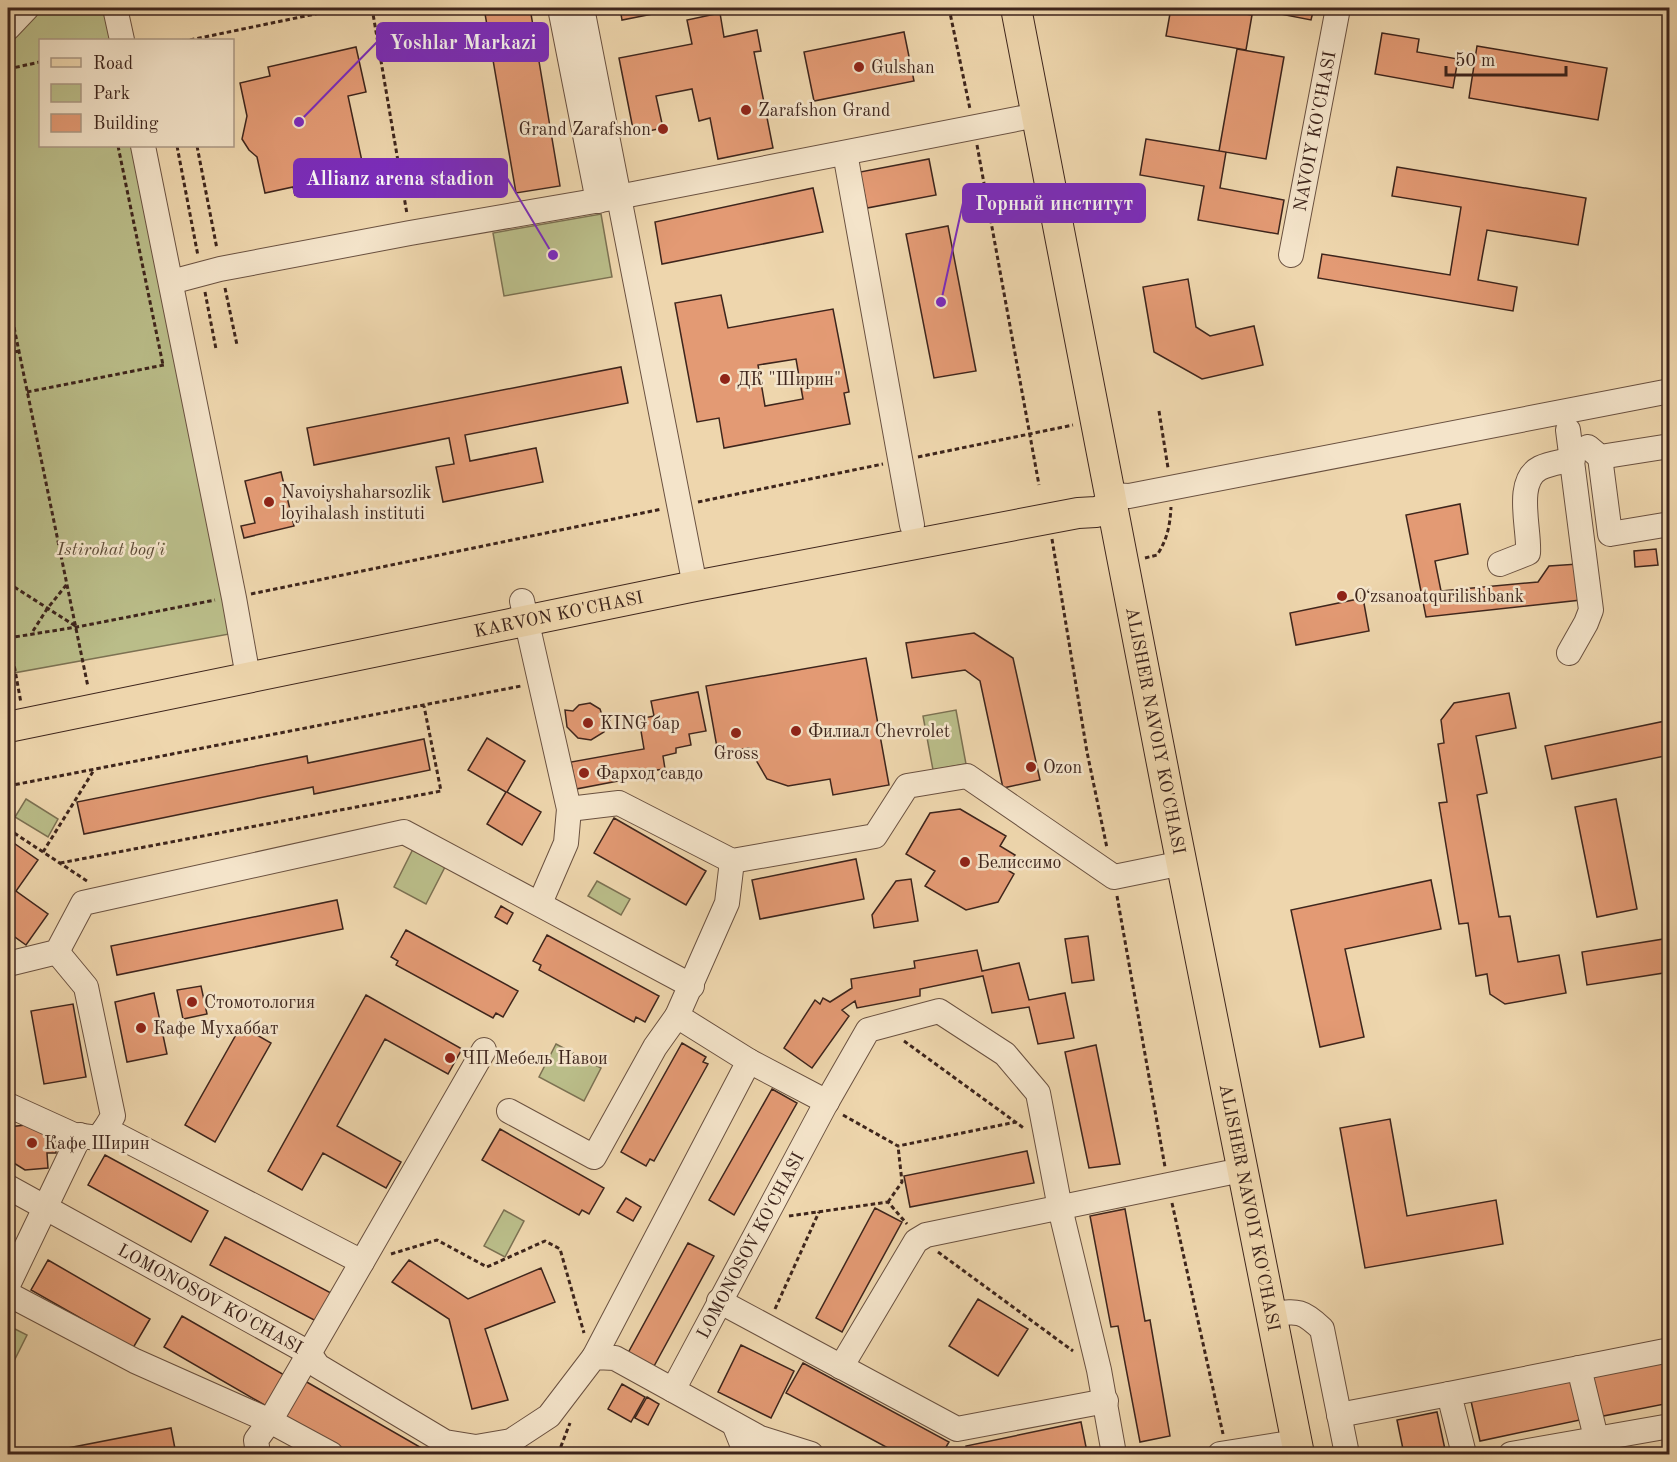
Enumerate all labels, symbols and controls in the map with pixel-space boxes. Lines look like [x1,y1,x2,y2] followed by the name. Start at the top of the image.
[377,23,548,61] callout: Yoshlar Markazi
[390,34,537,54] text: Yoshlar Markazi
[39,39,234,147] legend
[1446,39,1566,77] scale bar
[1291,50,1340,213] street label: NAVOIY KO'CHASI
[1455,52,1495,70] text: 50 m
[93,55,133,73] text: Road
[871,59,935,77] place label: Gulshan
[852,60,866,74] marker: Gulshan
[93,85,130,103] text: Park
[758,102,890,120] place label: Zarafshon Grand
[739,103,753,117] marker: Zarafshon Grand
[93,115,159,133] text: Building
[519,121,651,139] place label: Grand Zarafshon
[656,122,670,136] marker: Grand Zarafshon
[294,159,507,197] callout: Allianz arena stadion
[306,170,494,190] text: Allianz arena stadion
[963,184,1145,222] callout: Горный институт
[975,195,1133,215] text: Горный институт
[737,371,841,389] place label: ДК "Ширин"
[718,372,732,386] marker: ДК "Ширин"
[281,484,431,523] place label: Navoiyshaharsozlik loyihalash instituti
[262,495,276,509] marker: Navoiyshaharsozlik loyihalash instituti
[56,541,165,559] park label: Istirohat bog'i
[1354,588,1524,606] place label: Oʻzsanoatqurilishbank
[472,589,645,641] street label: KARVON KO'CHASI
[1335,589,1349,603] marker: Oʻzsanoatqurilishbank
[1122,606,1188,856] street label: ALISHER NAVOIY KO'CHASI
[600,715,680,733] place label: KING бар
[581,716,595,730] marker: KING бар
[808,723,950,741] place label: Филиал Chevrolet
[789,724,803,738] marker: Филиал Chevrolet
[729,726,743,740] marker: Gross
[714,745,759,763] place label: Gross
[1043,759,1082,777] place label: Ozon
[1024,760,1038,774] marker: Ozon
[596,765,703,783] place label: Фарход савдо
[577,766,591,780] marker: Фарход савдо
[977,854,1062,872] place label: Белиссимо
[958,855,972,869] marker: Белиссимо
[204,994,315,1012] place label: Стомотология
[185,995,199,1009] marker: Стомотология
[153,1020,278,1039] place label: Кафе Мухаббат
[134,1021,148,1035] marker: Кафе Мухаббат
[462,1050,608,1068] place label: ЧП Мебель Навои
[443,1051,457,1065] marker: ЧП Мебель Навои
[1216,1083,1282,1333] street label: ALISHER NAVOIY KO'CHASI
[44,1135,150,1154] place label: Кафе Ширин
[25,1136,39,1150] marker: Кафе Ширин
[694,1150,808,1342] street label: LOMONOSOV KO'CHASI
[114,1241,305,1358] street label: LOMONOSOV KO'CHASI

